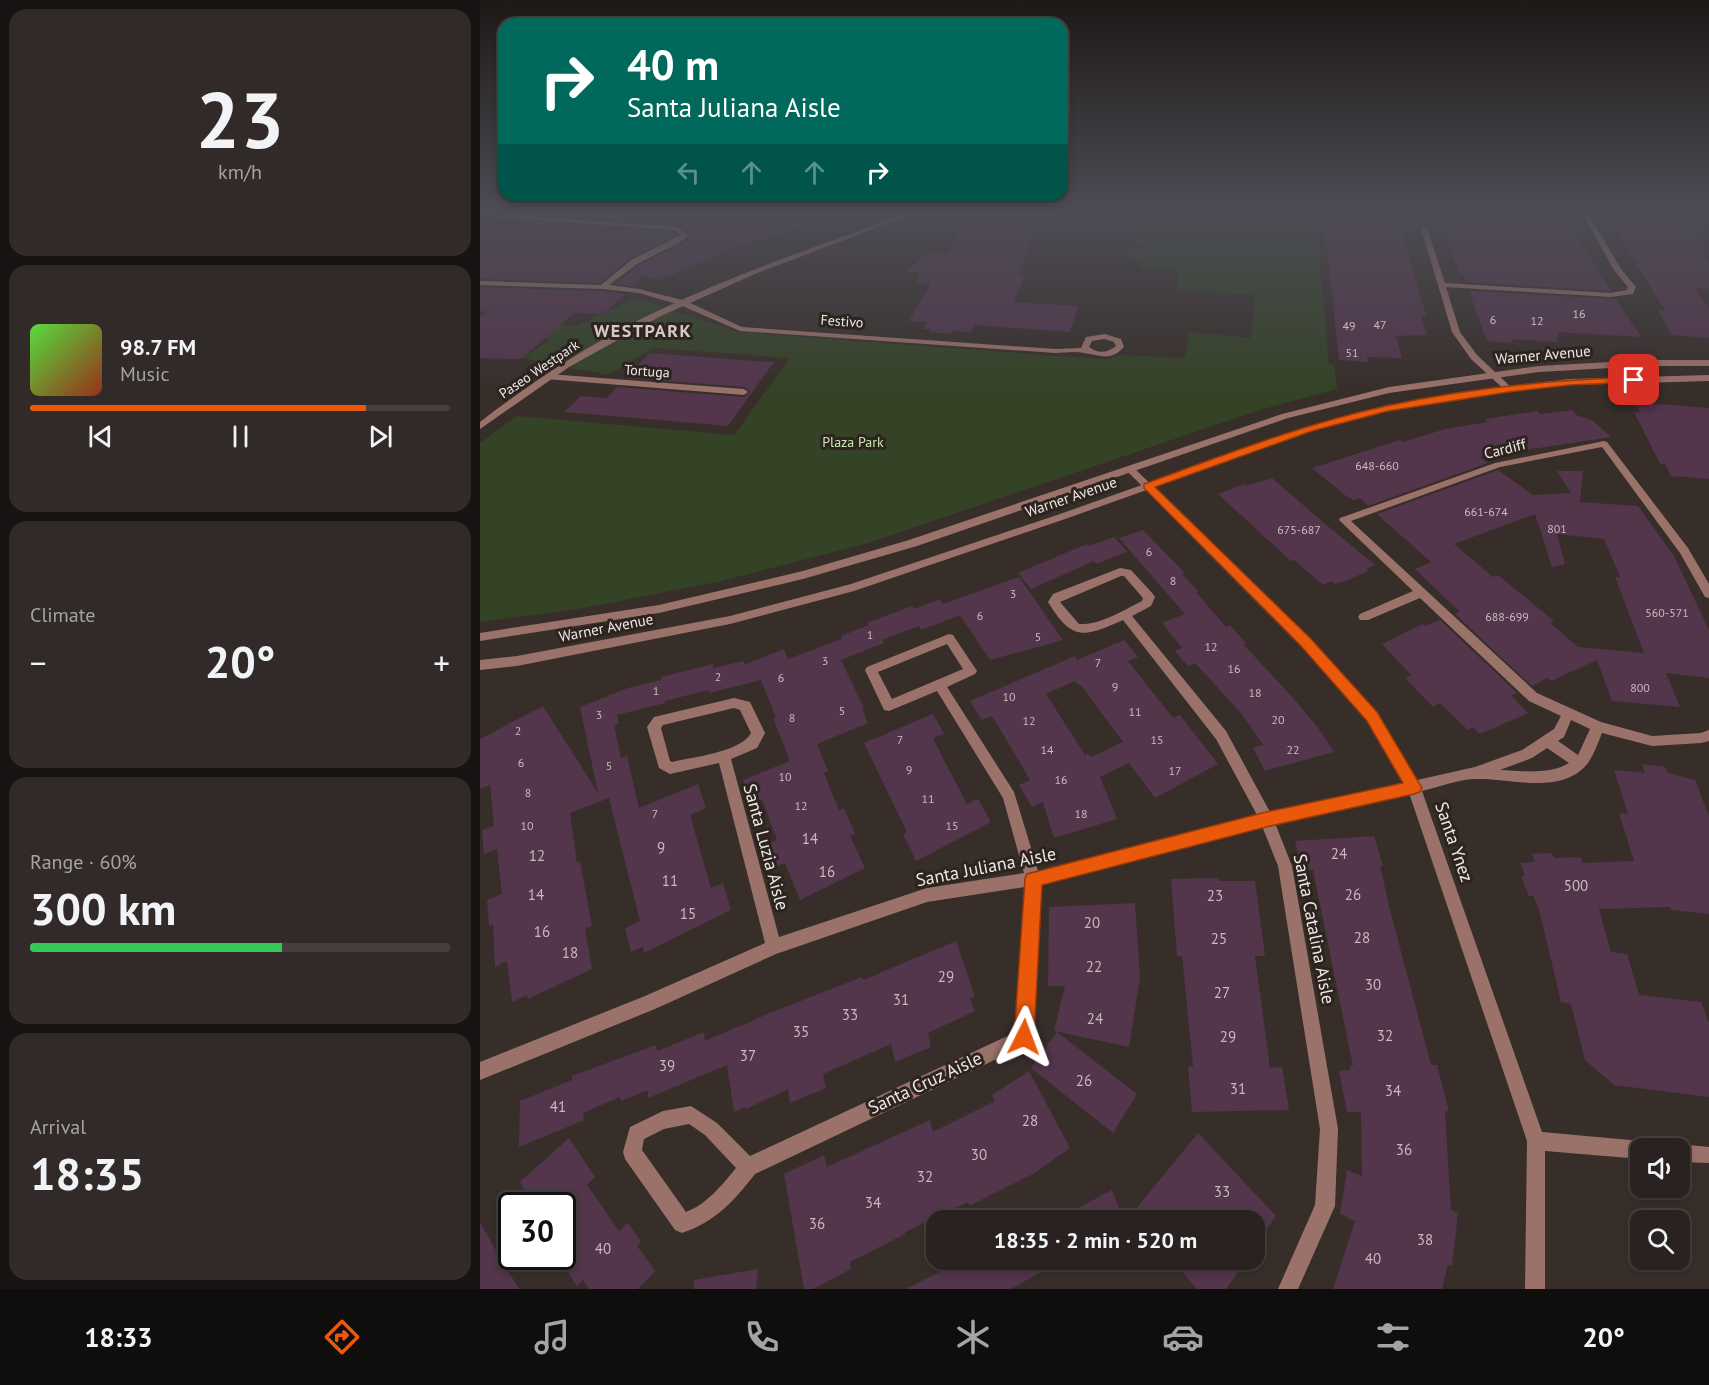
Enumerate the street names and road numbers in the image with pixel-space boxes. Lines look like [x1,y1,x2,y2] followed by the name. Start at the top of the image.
[820,311,864,331] street label: Festivo
[495,335,583,402] street label: Paseo Westpark
[1494,341,1591,368] street label: Warner Avenue
[624,360,670,382] street label: Tortuga
[1482,434,1529,463] street label: Cardiff
[1023,472,1119,521] street label: Warner Avenue
[557,609,655,646] street label: Warner Avenue
[739,781,794,913] street label: Santa Luzia Aisle
[1430,799,1479,885] street label: Santa Ynez
[914,842,1058,891] street label: Santa Juliana Aisle
[1289,852,1340,1006] street label: Santa Catalina Aisle
[864,1046,985,1119] street label: Santa Cruz Aisle

